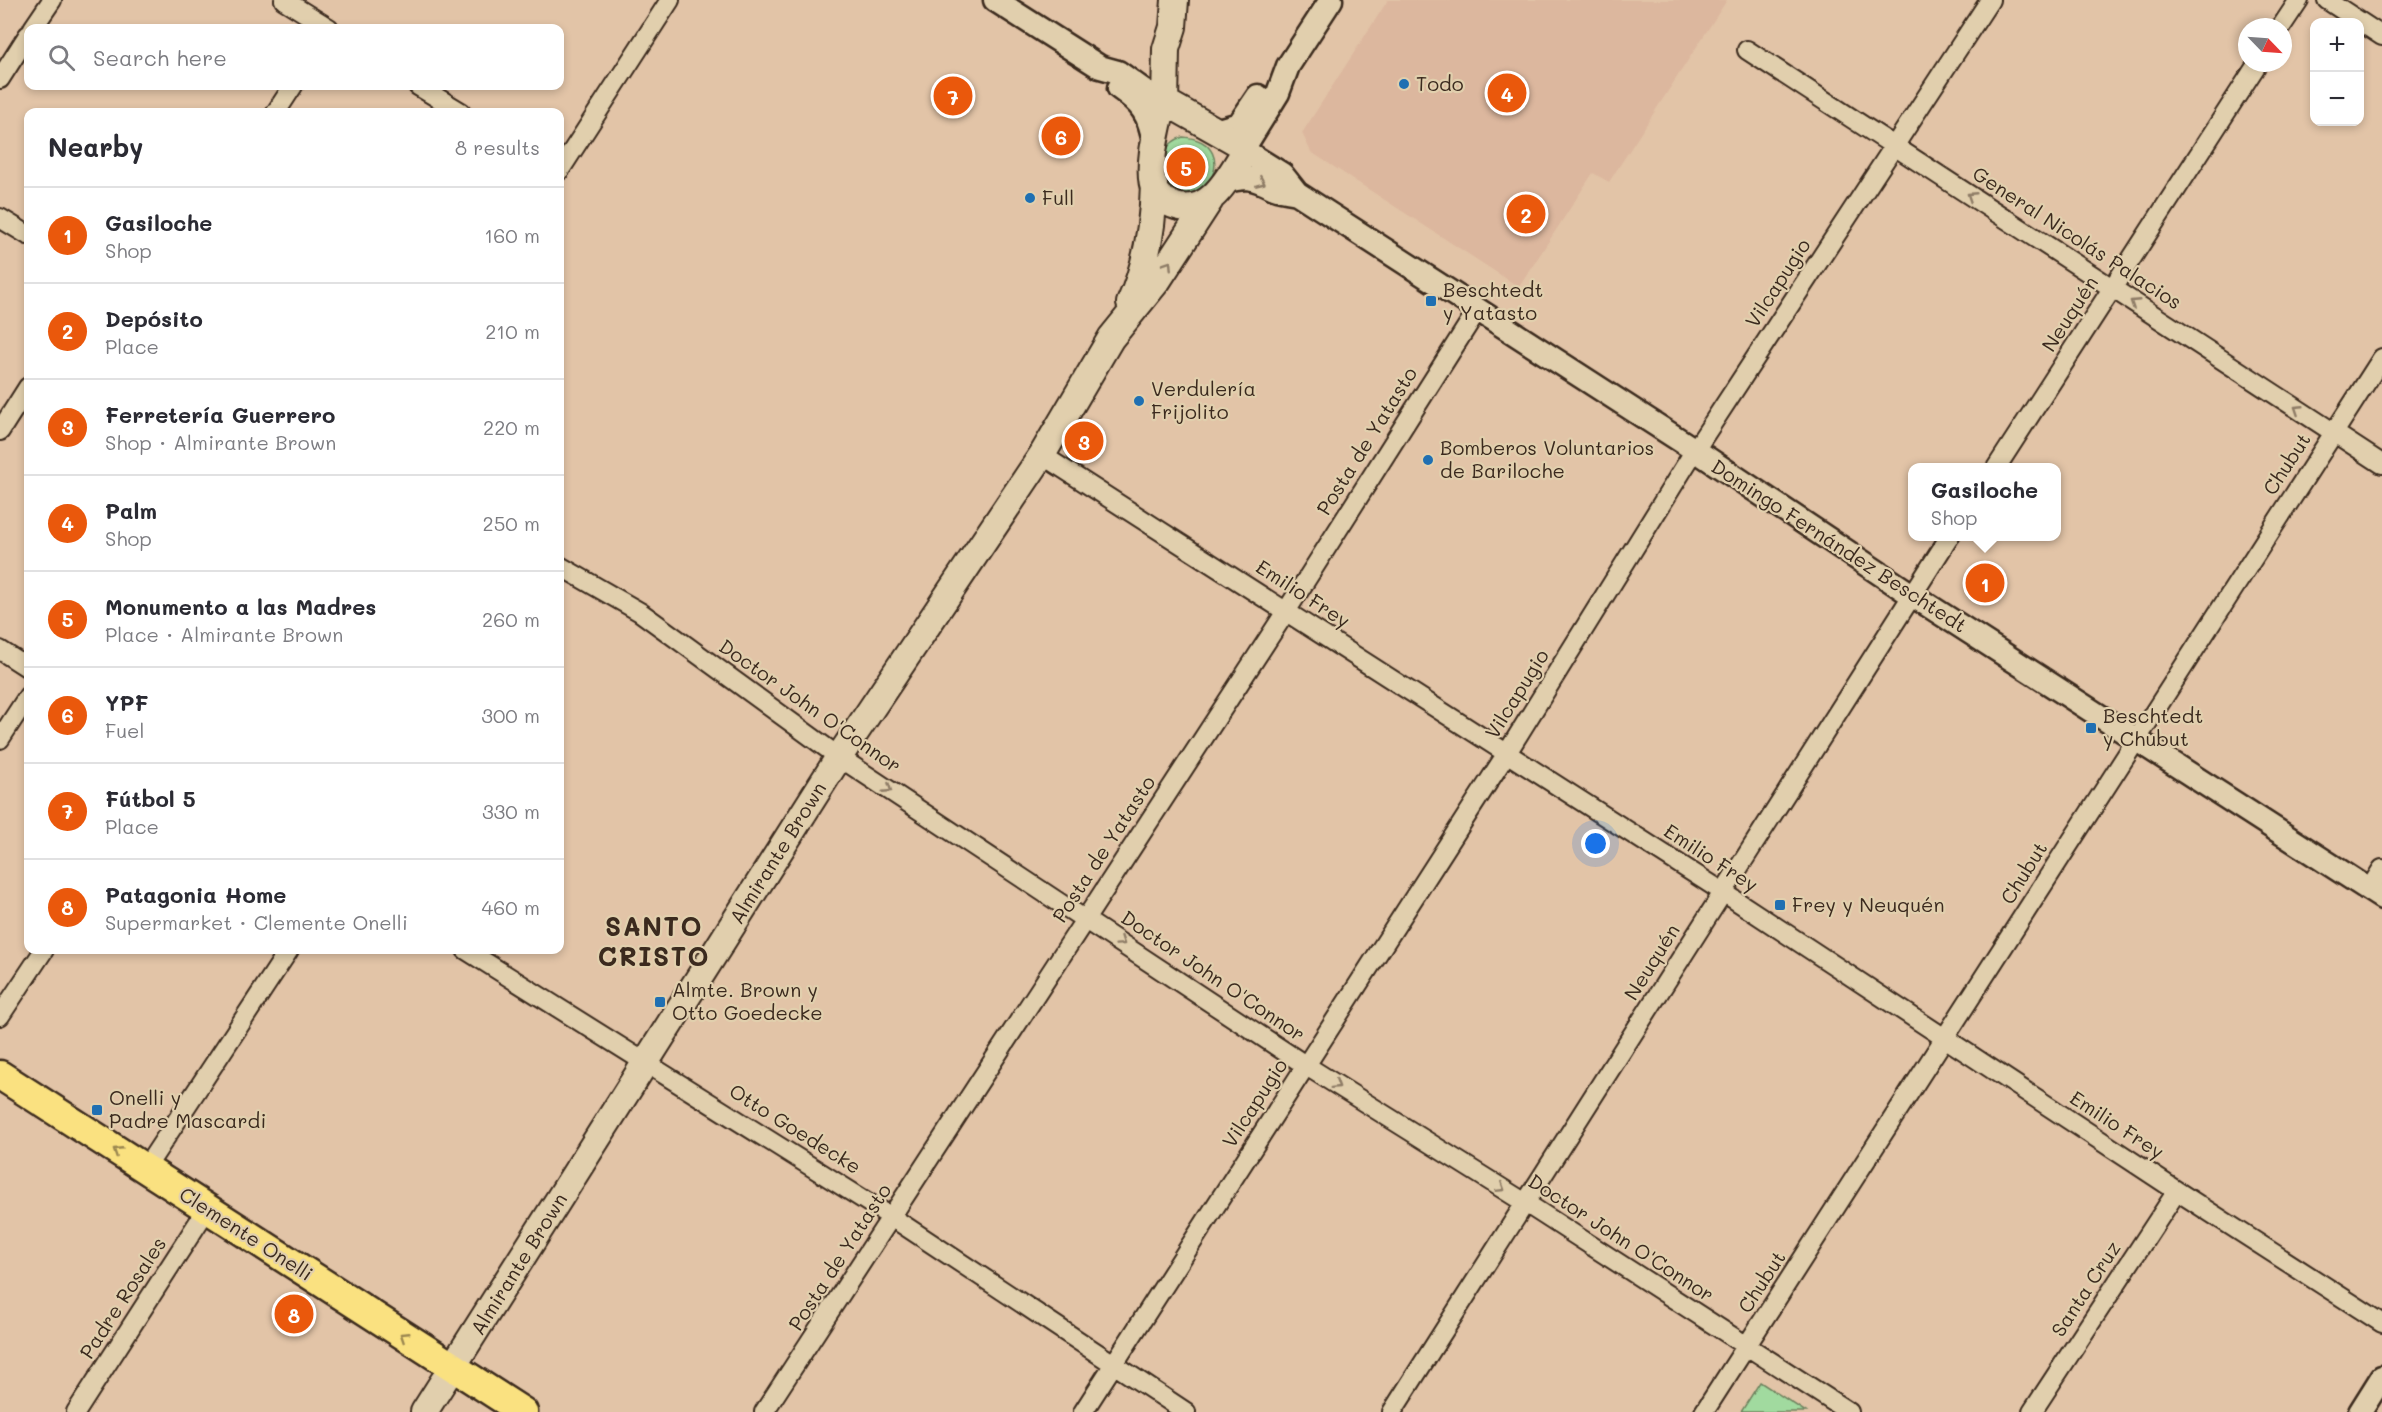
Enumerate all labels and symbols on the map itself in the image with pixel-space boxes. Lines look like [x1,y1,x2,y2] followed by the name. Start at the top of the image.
[2238,18,2292,72] north arrow
[1416,70,1464,96] place label: Todo
[1488,70,1526,116] pin: 4
[934,74,972,118] pin: 7
[1397,77,1411,91] marker: Todo
[1042,114,1080,158] pin: 6
[1166,144,1206,190] pin: 5
[1968,160,2187,315] street label: General Nicolás Palacios
[1255,175,1266,187] one-way arrow
[1042,184,1074,210] place label: Full
[1023,191,1037,205] marker: Full
[1506,192,1546,236] pin: 2
[1967,192,1978,203] one-way arrow
[1739,233,1816,332] street label: Vilcapugio
[1160,261,1171,272] one-way arrow
[2035,271,2103,356] street label: Neuquén
[1443,276,1543,325] place label: Beschtedt y Yatasto
[1424,294,1438,308] marker: Beschtedt y Yatasto
[2130,298,2140,310] one-way arrow
[1310,361,1422,519] street label: Posta de Yatasto
[1151,375,1256,424] place label: Verdulería Frijolito
[1132,394,1146,408] marker: Verdulería Frijolito
[2293,405,2304,416] one-way arrow
[1064,418,1104,464] pin: 3
[2256,427,2316,499] street label: Chubut
[1440,434,1654,483] place label: Bomberos Voluntarios de Bariloche
[1421,453,1435,467] marker: Bomberos Voluntarios de Bariloche
[1707,453,1972,638] street label: Domingo Fernández Beschtedt
[1252,553,1355,633] street label: Emilio Frey
[1966,560,2004,606] pin: 1
[714,632,907,778] street label: Doctor John O'Connor
[1478,644,1554,743] street label: Vilcapugio
[2103,702,2203,751] place label: Beschtedt y Chubut
[2084,721,2098,735] marker: Beschtedt y Chubut
[1046,770,1160,927] street label: Posta de Yatasto
[723,776,831,928] street label: Almirante Brown
[881,782,892,793] one-way arrow
[1660,817,1763,897] street label: Emilio Frey
[1581,829,1610,858] your location
[1994,836,2052,909] street label: Chubut
[1792,891,1945,917] place label: Frey y Neuquén
[1773,898,1787,912] marker: Frey y Neuquén
[1117,904,1311,1046] street label: Doctor John O'Connor
[598,909,710,973] district label: SANTO CRISTO
[1618,918,1685,1005] street label: Neuquén
[1114,935,1125,946] one-way arrow
[672,976,823,1025] place label: Almte. Brown y Otto Goedecke
[653,995,667,1009] marker: Almte. Brown y Otto Goedecke
[1216,1053,1293,1152] street label: Vilcapugio
[725,1077,866,1179] street label: Otto Goedecke
[1330,1077,1340,1089] one-way arrow
[109,1084,266,1133] place label: Onelli y Padre Mascardi
[2066,1084,2169,1164] street label: Emilio Frey
[90,1103,104,1117] marker: Onelli y Padre Mascardi
[112,1147,123,1158] one-way arrow
[1524,1167,1719,1307] street label: Doctor John O'Connor
[782,1178,896,1335] street label: Posta de Yatasto
[175,1180,318,1286] street label: Clemente Onelli
[1495,1181,1505,1193] one-way arrow
[464,1187,572,1339] street label: Almirante Brown
[73,1232,171,1363] street label: Padre Rosales
[2045,1236,2126,1341] street label: Santa Cruz
[1731,1245,1791,1317] street label: Chubut
[274,1292,314,1336] pin: 8
[400,1331,410,1343] one-way arrow

